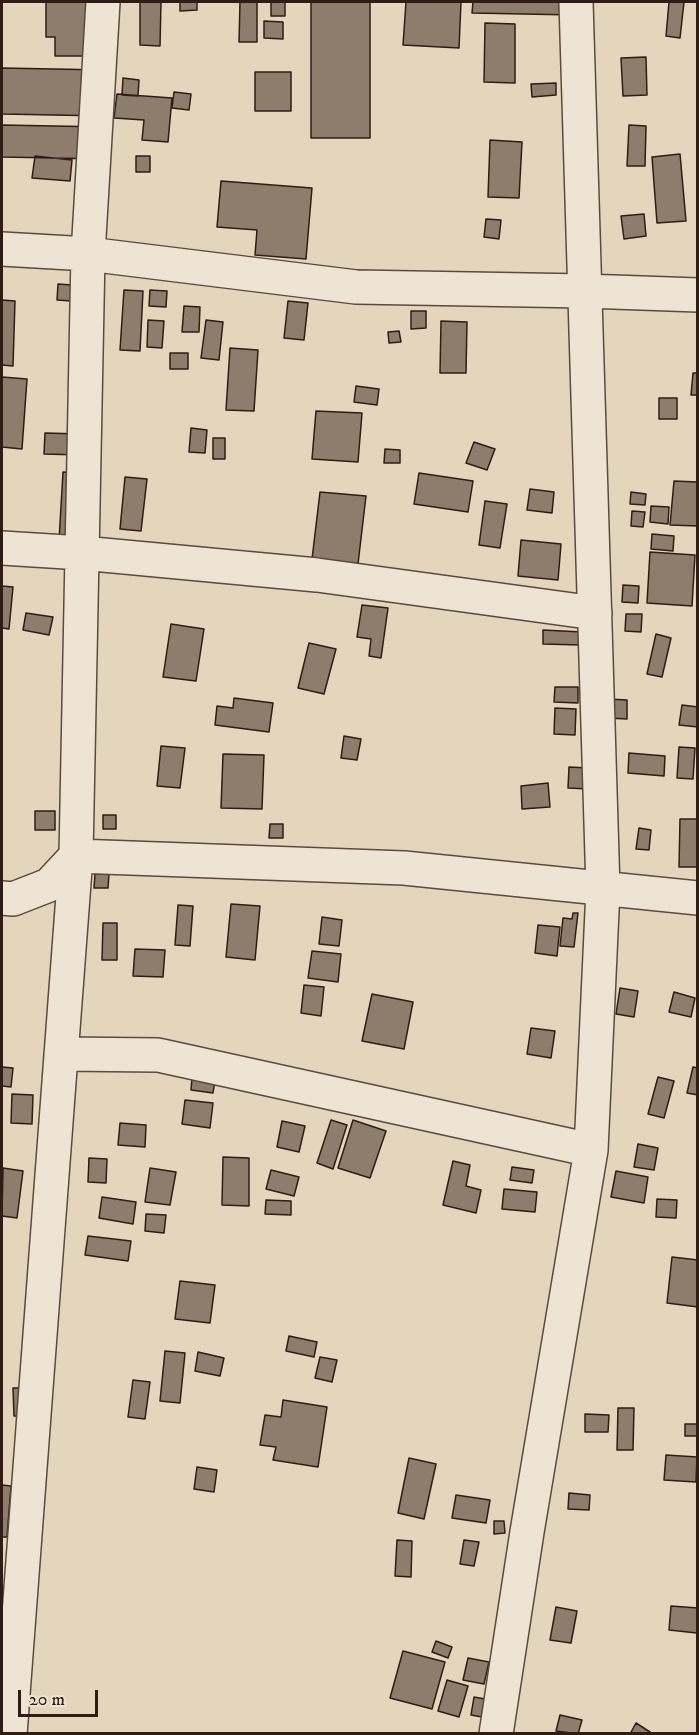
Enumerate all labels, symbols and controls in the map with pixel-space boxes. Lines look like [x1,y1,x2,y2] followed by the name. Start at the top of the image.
[21,1678,100,1716] scale bar
[29,1689,65,1711] text: 20 m

